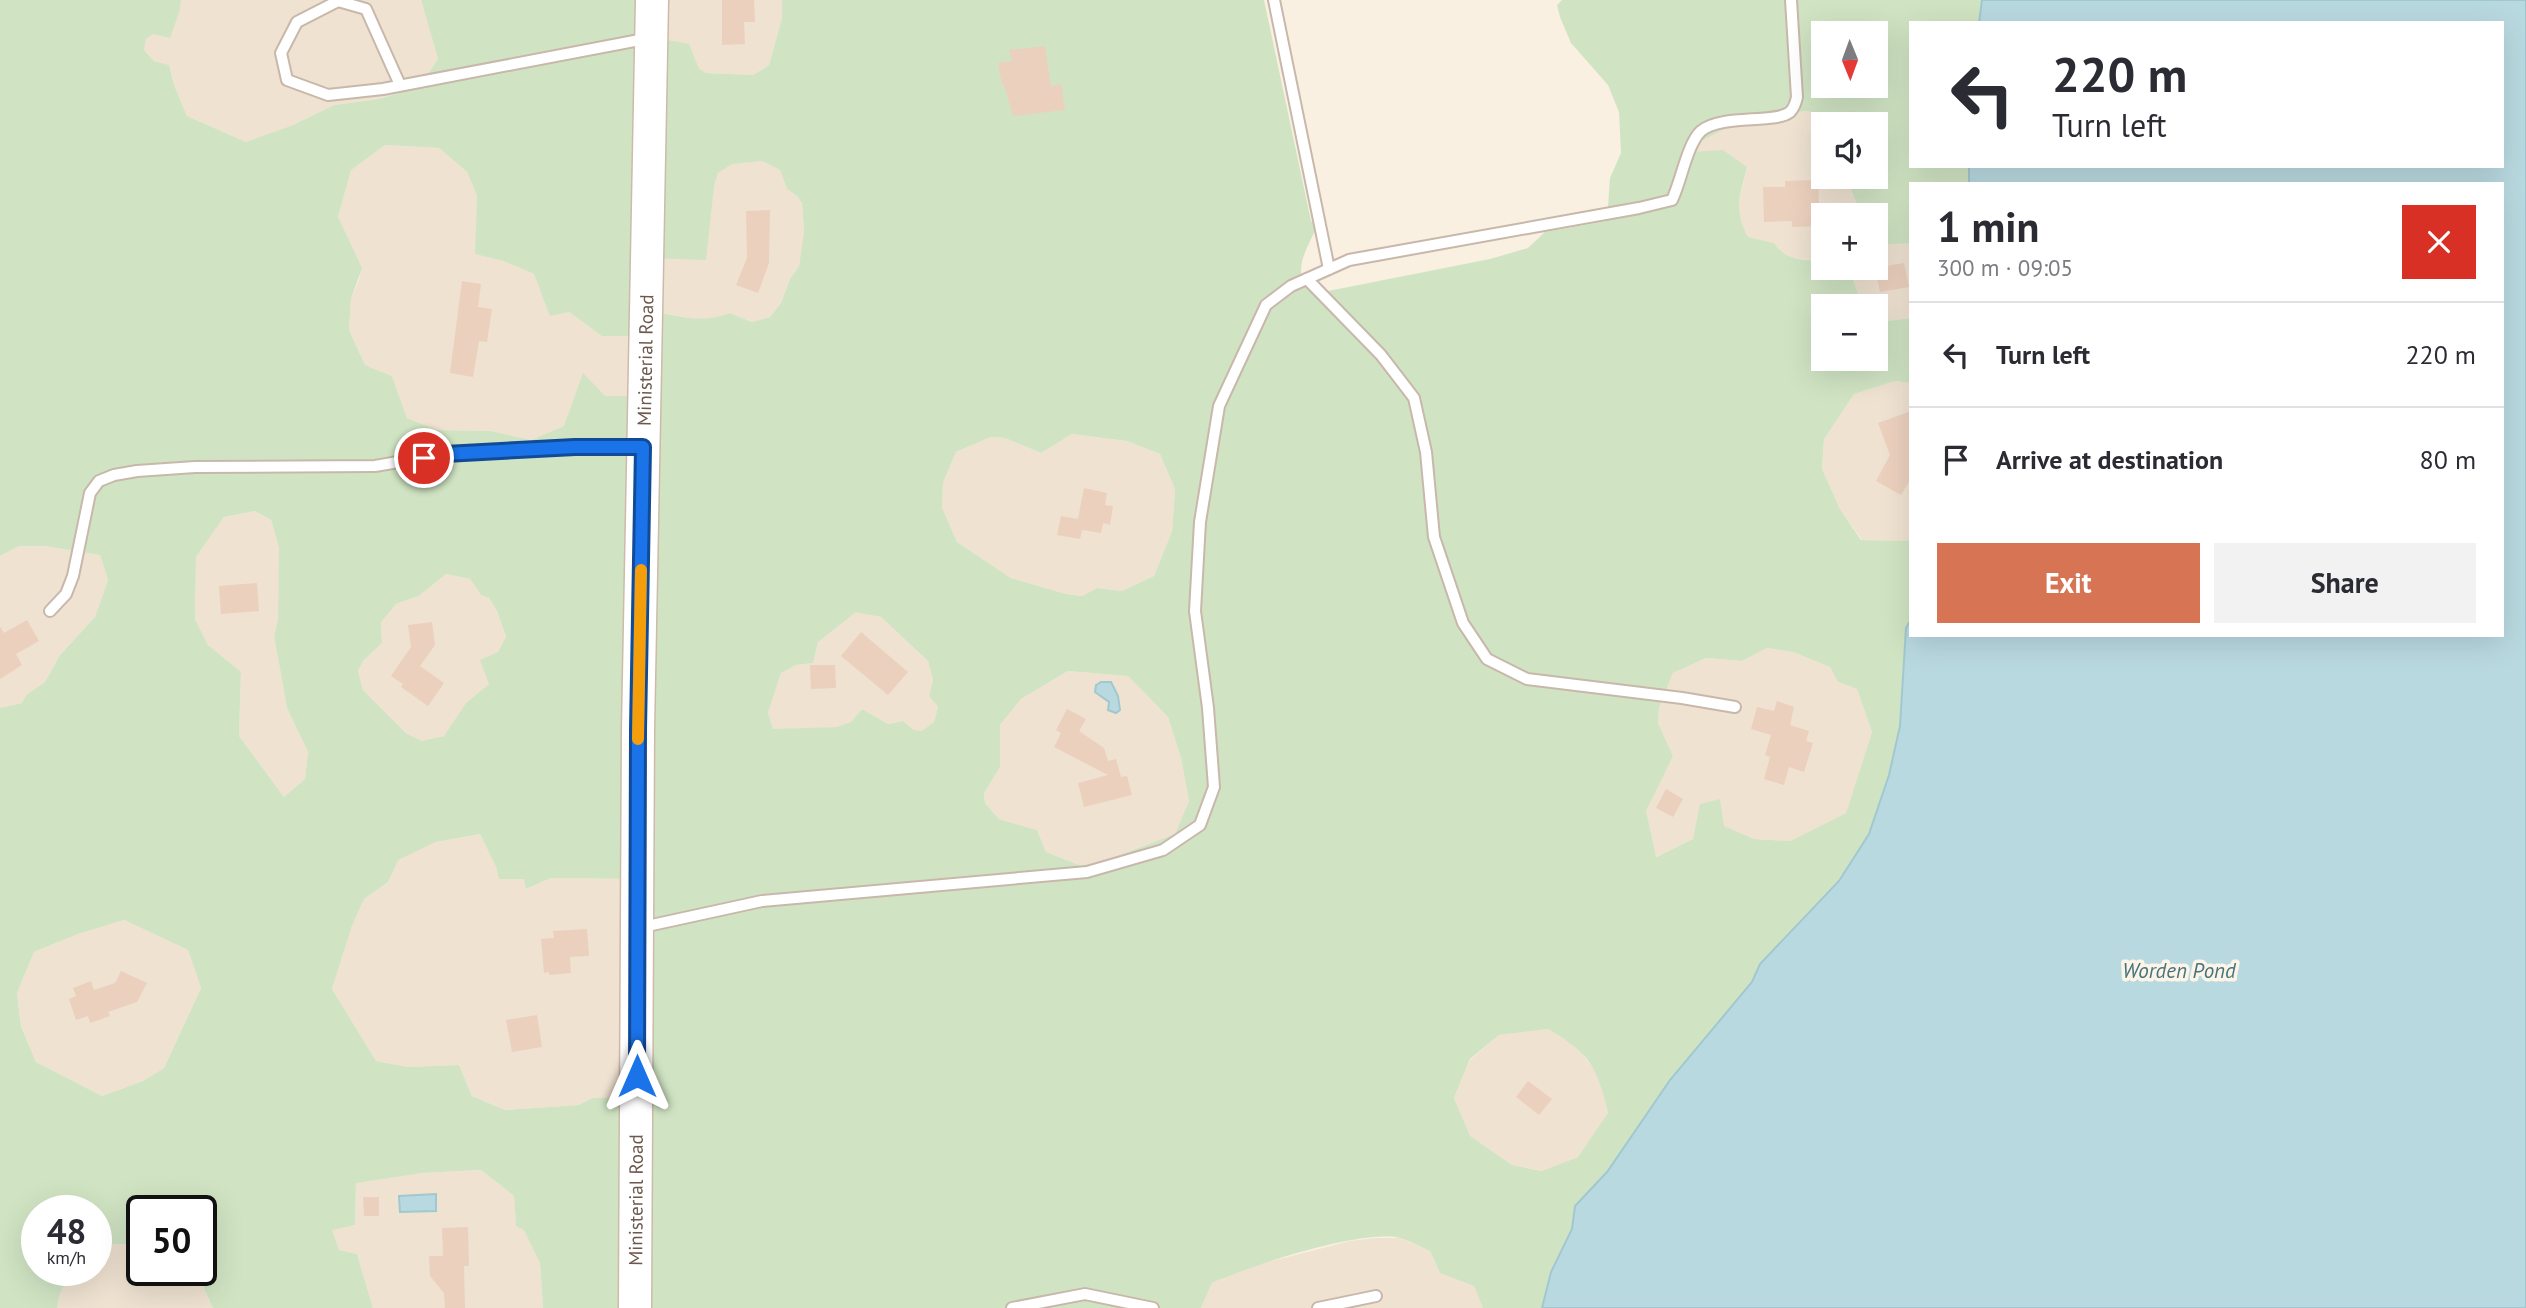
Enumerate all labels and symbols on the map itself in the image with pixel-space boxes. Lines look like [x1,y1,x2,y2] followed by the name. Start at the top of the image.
[1811,21,1888,98] north arrow
[632,294,658,426] street label: Ministerial Road
[394,428,454,488] pin
[2122,957,2237,984] water label: Worden Pond
[600,1039,674,1113] position arrow
[623,1134,648,1266] street label: Ministerial Road
[126,1195,217,1286] speed limit sign: 50

